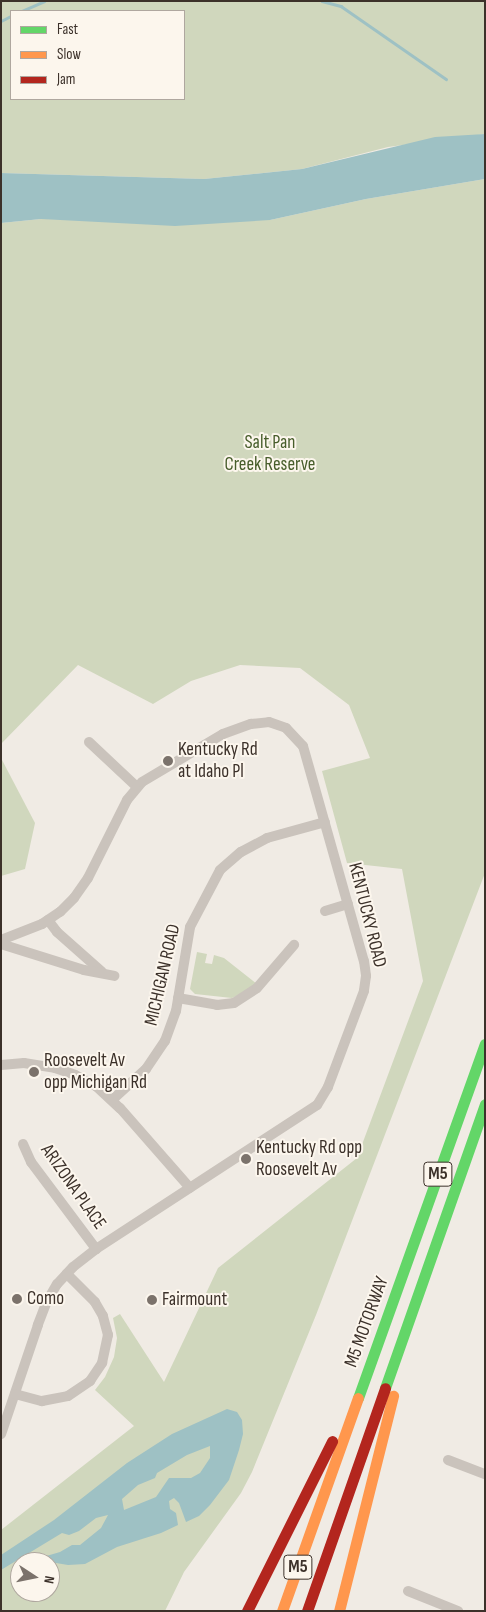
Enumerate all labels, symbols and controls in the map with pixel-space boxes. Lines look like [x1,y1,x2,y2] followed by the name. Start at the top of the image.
[10,10,185,100] legend
[57,20,78,39] text: Fast
[57,45,81,64] text: Slow
[57,70,75,89] text: Jam
[225,432,315,476] park label: Salt Pan Creek Reserve
[178,739,258,783] place label: Kentucky Rd at Idaho Pl
[162,755,174,767] marker: Kentucky Rd at Idaho Pl
[343,860,391,970] street label: KENTUCKY ROAD
[140,922,186,1028] street label: MICHIGAN ROAD
[44,1050,147,1094] place label: Roosevelt Av opp Michigan Rd
[28,1066,40,1078] marker: Roosevelt Av opp Michigan Rd
[256,1137,362,1181] place label: Kentucky Rd opp Roosevelt Av
[35,1140,111,1234] street label: ARIZONA PLACE
[240,1153,252,1165] marker: Kentucky Rd opp Roosevelt Av
[423,1158,453,1190] road number: M5
[340,1274,394,1370] street label: M5 MOTORWAY
[27,1288,64,1310] place label: Como
[162,1289,227,1311] place label: Fairmount
[11,1293,23,1305] marker: Como
[146,1294,158,1306] marker: Fairmount
[283,1551,313,1582] road number: M5
[10,1552,60,1602] north arrow
[40,1574,58,1585] text: N

